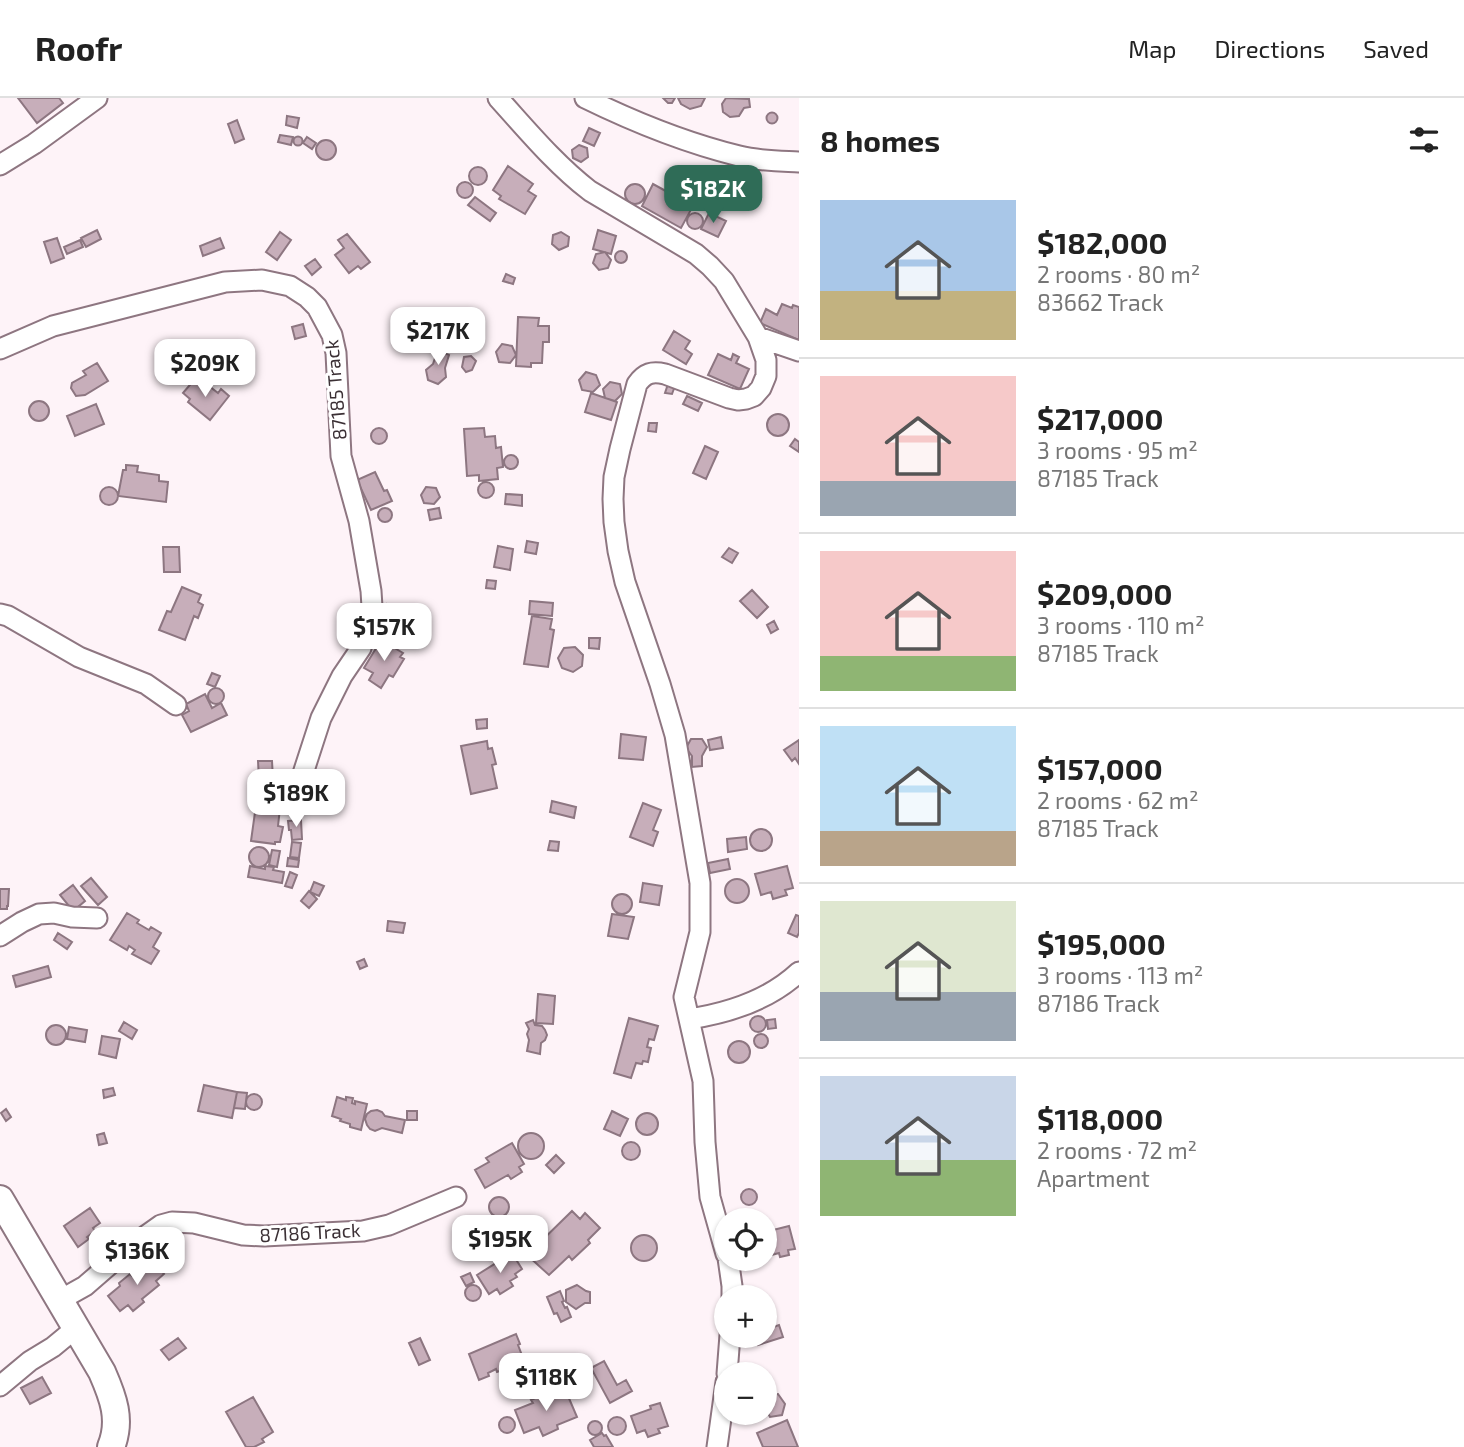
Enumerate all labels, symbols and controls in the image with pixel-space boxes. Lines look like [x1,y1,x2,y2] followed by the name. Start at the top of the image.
[35,28,122,68] text: Roofr
[1128,34,1176,63] text: Map
[1214,34,1325,63] text: Directions
[1363,34,1429,63] text: Saved
[1405,121,1443,159] icon: filters
[820,122,940,158] text: 8 homes
[664,166,762,225] pin: $182K
[680,174,746,202] text: $182K
[1037,224,1168,260] text: $182,000
[876,228,960,312] icon: home
[1037,260,1200,288] text: 2 rooms · 80 m²
[1037,288,1164,316] text: 83662 Track
[389,308,487,367] pin: $217K
[406,316,470,344] text: $217K
[319,339,351,441] street label: 87185 Track
[156,340,254,399] pin: $209K
[170,348,240,376] text: $209K
[1037,400,1163,436] text: $217,000
[876,404,960,488] icon: home
[1037,436,1198,464] text: 3 rooms · 95 m²
[1037,464,1159,492] text: 87185 Track
[1037,575,1173,611] text: $209,000
[876,579,960,663] icon: home
[335,603,433,663] pin: $157K
[1037,611,1204,639] text: 3 rooms · 110 m²
[353,612,415,640] text: $157K
[1037,639,1159,667] text: 87185 Track
[1037,750,1163,786] text: $157,000
[876,754,960,838] icon: home
[247,770,345,829] pin: $189K
[263,778,329,806] text: $189K
[1037,786,1199,814] text: 2 rooms · 62 m²
[1037,814,1159,842] text: 87185 Track
[1037,925,1166,961] text: $195,000
[876,929,960,1013] icon: home
[1037,961,1203,989] text: 3 rooms · 113 m²
[1037,989,1160,1017] text: 87186 Track
[1037,1100,1163,1136] text: $118,000
[876,1104,960,1188] icon: home
[1037,1136,1197,1164] text: 2 rooms · 72 m²
[1037,1164,1150,1192] text: Apartment
[714,1208,777,1425] map controls
[714,1208,777,1271] button: locate
[451,1216,549,1275] pin: $195K
[259,1218,362,1246] street label: 87186 Track
[468,1224,532,1252] text: $195K
[88,1228,186,1287] pin: $136K
[105,1236,169,1264] text: $136K
[714,1285,777,1348] button: +
[497,1354,595,1413] pin: $118K
[515,1362,577,1390] text: $118K
[714,1362,777,1425] button: −

